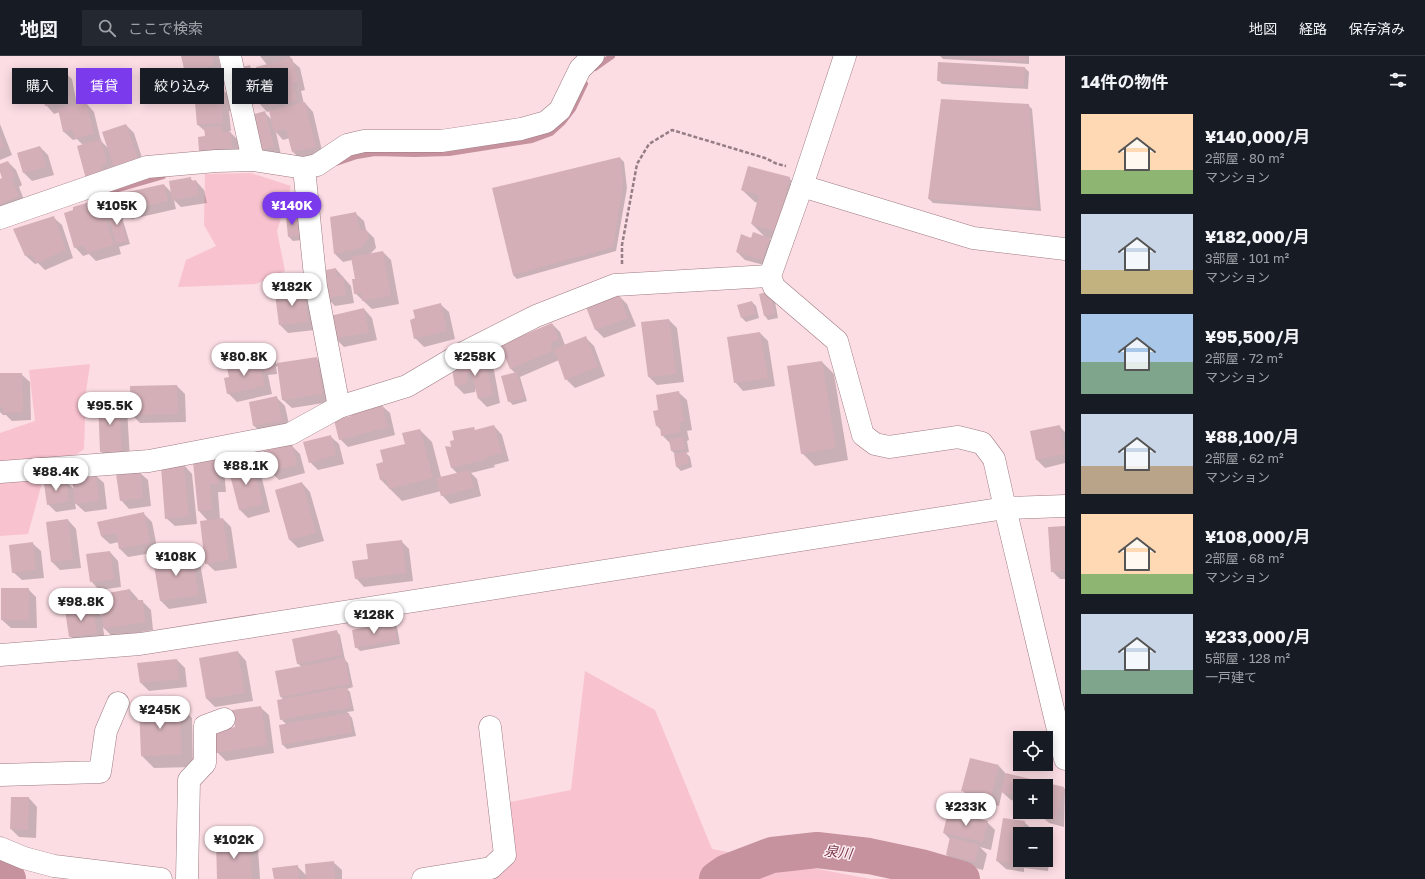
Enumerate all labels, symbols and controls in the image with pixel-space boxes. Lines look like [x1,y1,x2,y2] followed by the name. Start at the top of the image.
[82,10,362,46] search box
[20,17,58,40] text: 地図
[96,17,118,39] icon: search
[128,19,203,37] text: ここで検索
[1249,20,1277,37] text: 地図
[1299,20,1327,37] text: 経路
[1349,20,1405,37] text: 保存済み
[12,68,68,104] chip: 購入
[76,68,132,104] chip: 賃貸
[140,68,224,104] chip: 絞り込み
[232,68,288,104] chip: 新着
[1387,69,1409,91] icon: filters
[1081,71,1168,92] text: 14件の物件
[1205,126,1310,147] text: ¥140,000/月
[1113,130,1161,178] icon: home
[1205,150,1284,166] text: 2部屋 · 80 m²
[1205,169,1270,185] text: マンション
[89,192,145,226] pin: ¥105K
[264,192,320,226] pin: ¥140K
[96,197,138,213] text: ¥105K
[271,197,313,213] text: ¥140K
[1205,226,1310,247] text: ¥182,000/月
[1113,230,1161,278] icon: home
[1205,250,1289,266] text: 3部屋 · 101 m²
[1205,269,1270,285] text: マンション
[264,273,320,307] pin: ¥182K
[272,278,312,294] text: ¥182K
[1205,326,1300,347] text: ¥95,500/月
[1113,330,1161,378] icon: home
[211,343,277,377] pin: ¥80.8K
[447,343,503,377] pin: ¥258K
[220,348,268,364] text: ¥80.8K
[454,348,496,364] text: ¥258K
[1205,350,1283,366] text: 2部屋 · 72 m²
[1205,369,1270,385] text: マンション
[77,392,143,426] pin: ¥95.5K
[87,397,133,413] text: ¥95.5K
[1205,426,1299,447] text: ¥88,100/月
[1113,430,1161,478] icon: home
[1205,450,1284,466] text: 2部屋 · 62 m²
[213,452,279,486] pin: ¥88.1K
[223,457,269,473] text: ¥88.1K
[23,458,89,492] pin: ¥88.4K
[33,463,79,479] text: ¥88.4K
[1205,469,1270,485] text: マンション
[1205,526,1311,547] text: ¥108,000/月
[1113,530,1161,578] icon: home
[148,543,204,577] pin: ¥108K
[155,548,197,564] text: ¥108K
[1205,550,1284,566] text: 2部屋 · 68 m²
[1205,569,1270,585] text: マンション
[48,588,114,622] pin: ¥98.8K
[57,593,105,609] text: ¥98.8K
[346,601,402,635] pin: ¥128K
[354,606,394,622] text: ¥128K
[1205,626,1311,647] text: ¥233,000/月
[1113,630,1161,678] icon: home
[1205,650,1290,666] text: 5部屋 · 128 m²
[1205,669,1257,685] text: 一戸建て
[132,696,188,730] pin: ¥245K
[139,701,181,717] text: ¥245K
[1013,731,1053,867] map controls
[1013,731,1053,771] button: locate
[1013,779,1053,819] button: +
[938,793,994,827] pin: ¥233K
[945,798,987,814] text: ¥233K
[206,826,262,860] pin: ¥102K
[1013,827,1053,867] button: −
[213,831,255,847] text: ¥102K
[823,841,855,862] water label: 泉川

